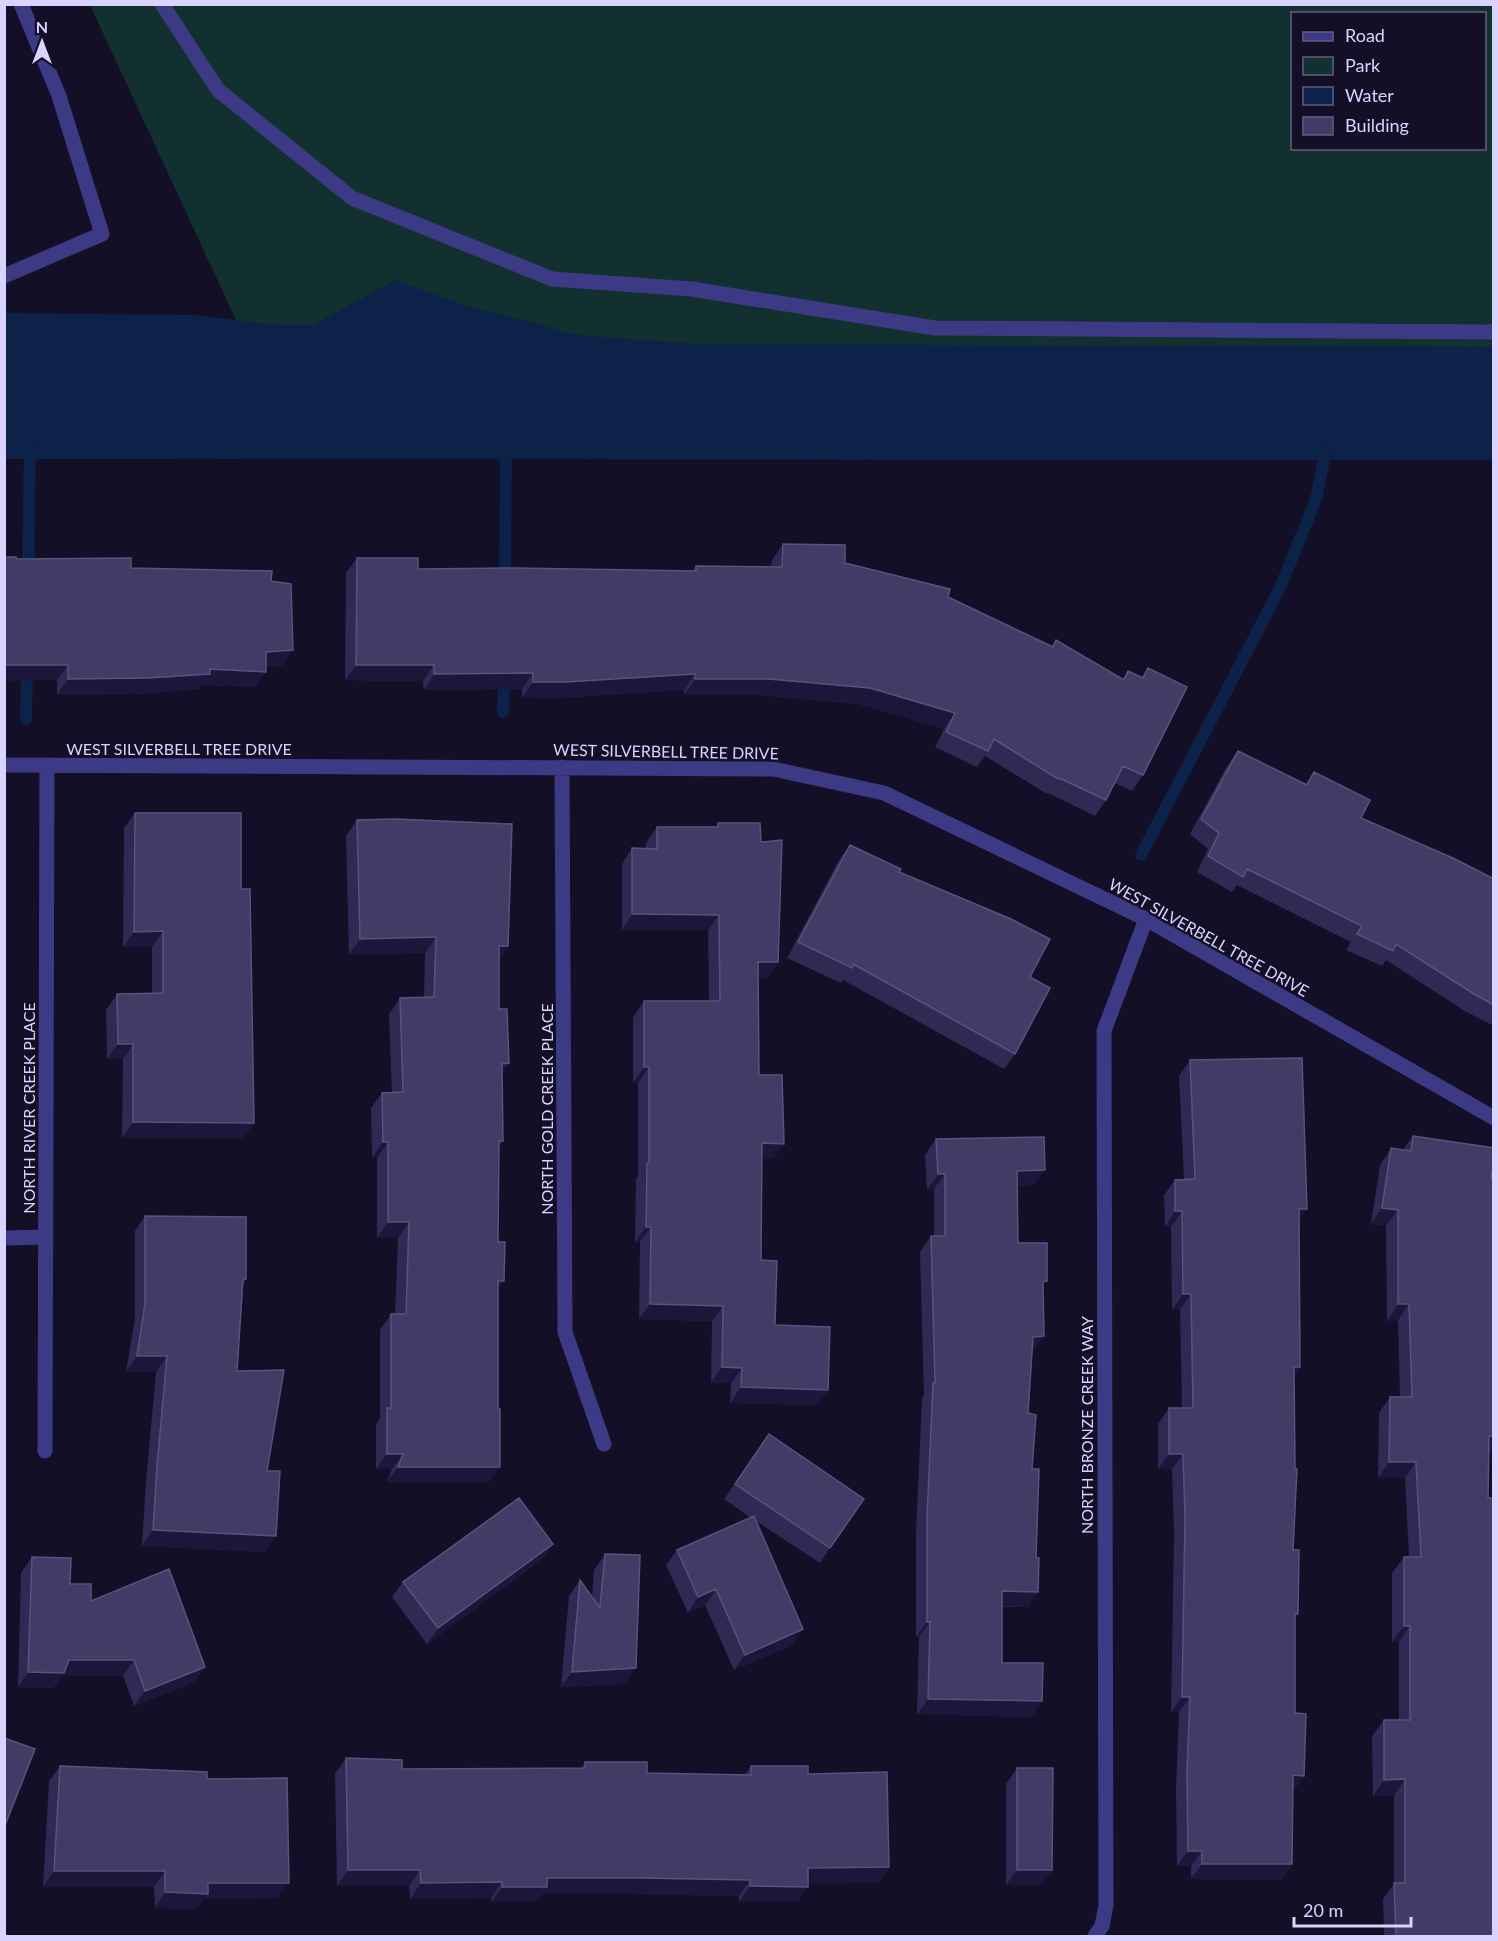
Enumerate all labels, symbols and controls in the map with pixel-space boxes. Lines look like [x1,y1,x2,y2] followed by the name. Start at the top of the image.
[12,12,72,72] north arrow
[1291,12,1486,150] legend
[36,17,48,36] text: N
[1345,24,1385,46] text: Road
[1345,54,1381,76] text: Park
[1345,84,1394,106] text: Water
[1345,114,1409,136] text: Building
[66,739,292,758] street label: WEST SILVERBELL TREE DRIVE
[553,740,779,762] street label: WEST SILVERBELL TREE DRIVE
[1106,874,1312,1000] street label: WEST SILVERBELL TREE DRIVE
[19,1002,38,1214] street label: NORTH RIVER CREEK PLACE
[537,1003,556,1215] street label: NORTH GOLD CREEK PLACE
[1077,1316,1096,1534] street label: NORTH BRONZE CREEK WAY
[1294,1890,1411,1928] scale bar
[1303,1899,1343,1921] text: 20 m

